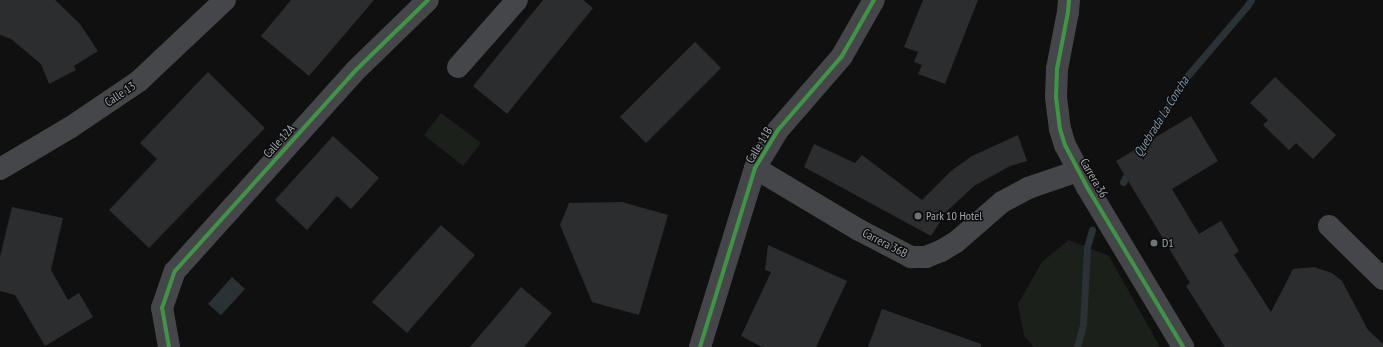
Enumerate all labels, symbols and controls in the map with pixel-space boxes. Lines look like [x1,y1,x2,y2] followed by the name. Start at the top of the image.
[1131,74,1193,160] water label: Quebrada La Concha
[102,79,138,109] street label: Calle 13
[260,121,298,161] street label: Calle 12A
[743,124,775,166] street label: Calle 11B
[1077,156,1111,200] street label: Carrera 36
[926,209,982,223] place label: Park 10 Hotel
[913,211,923,221] marker: Park 10 Hotel
[860,226,910,260] street label: Carrera 36B
[1162,236,1174,250] place label: D1
[1149,238,1159,248] marker: D1

